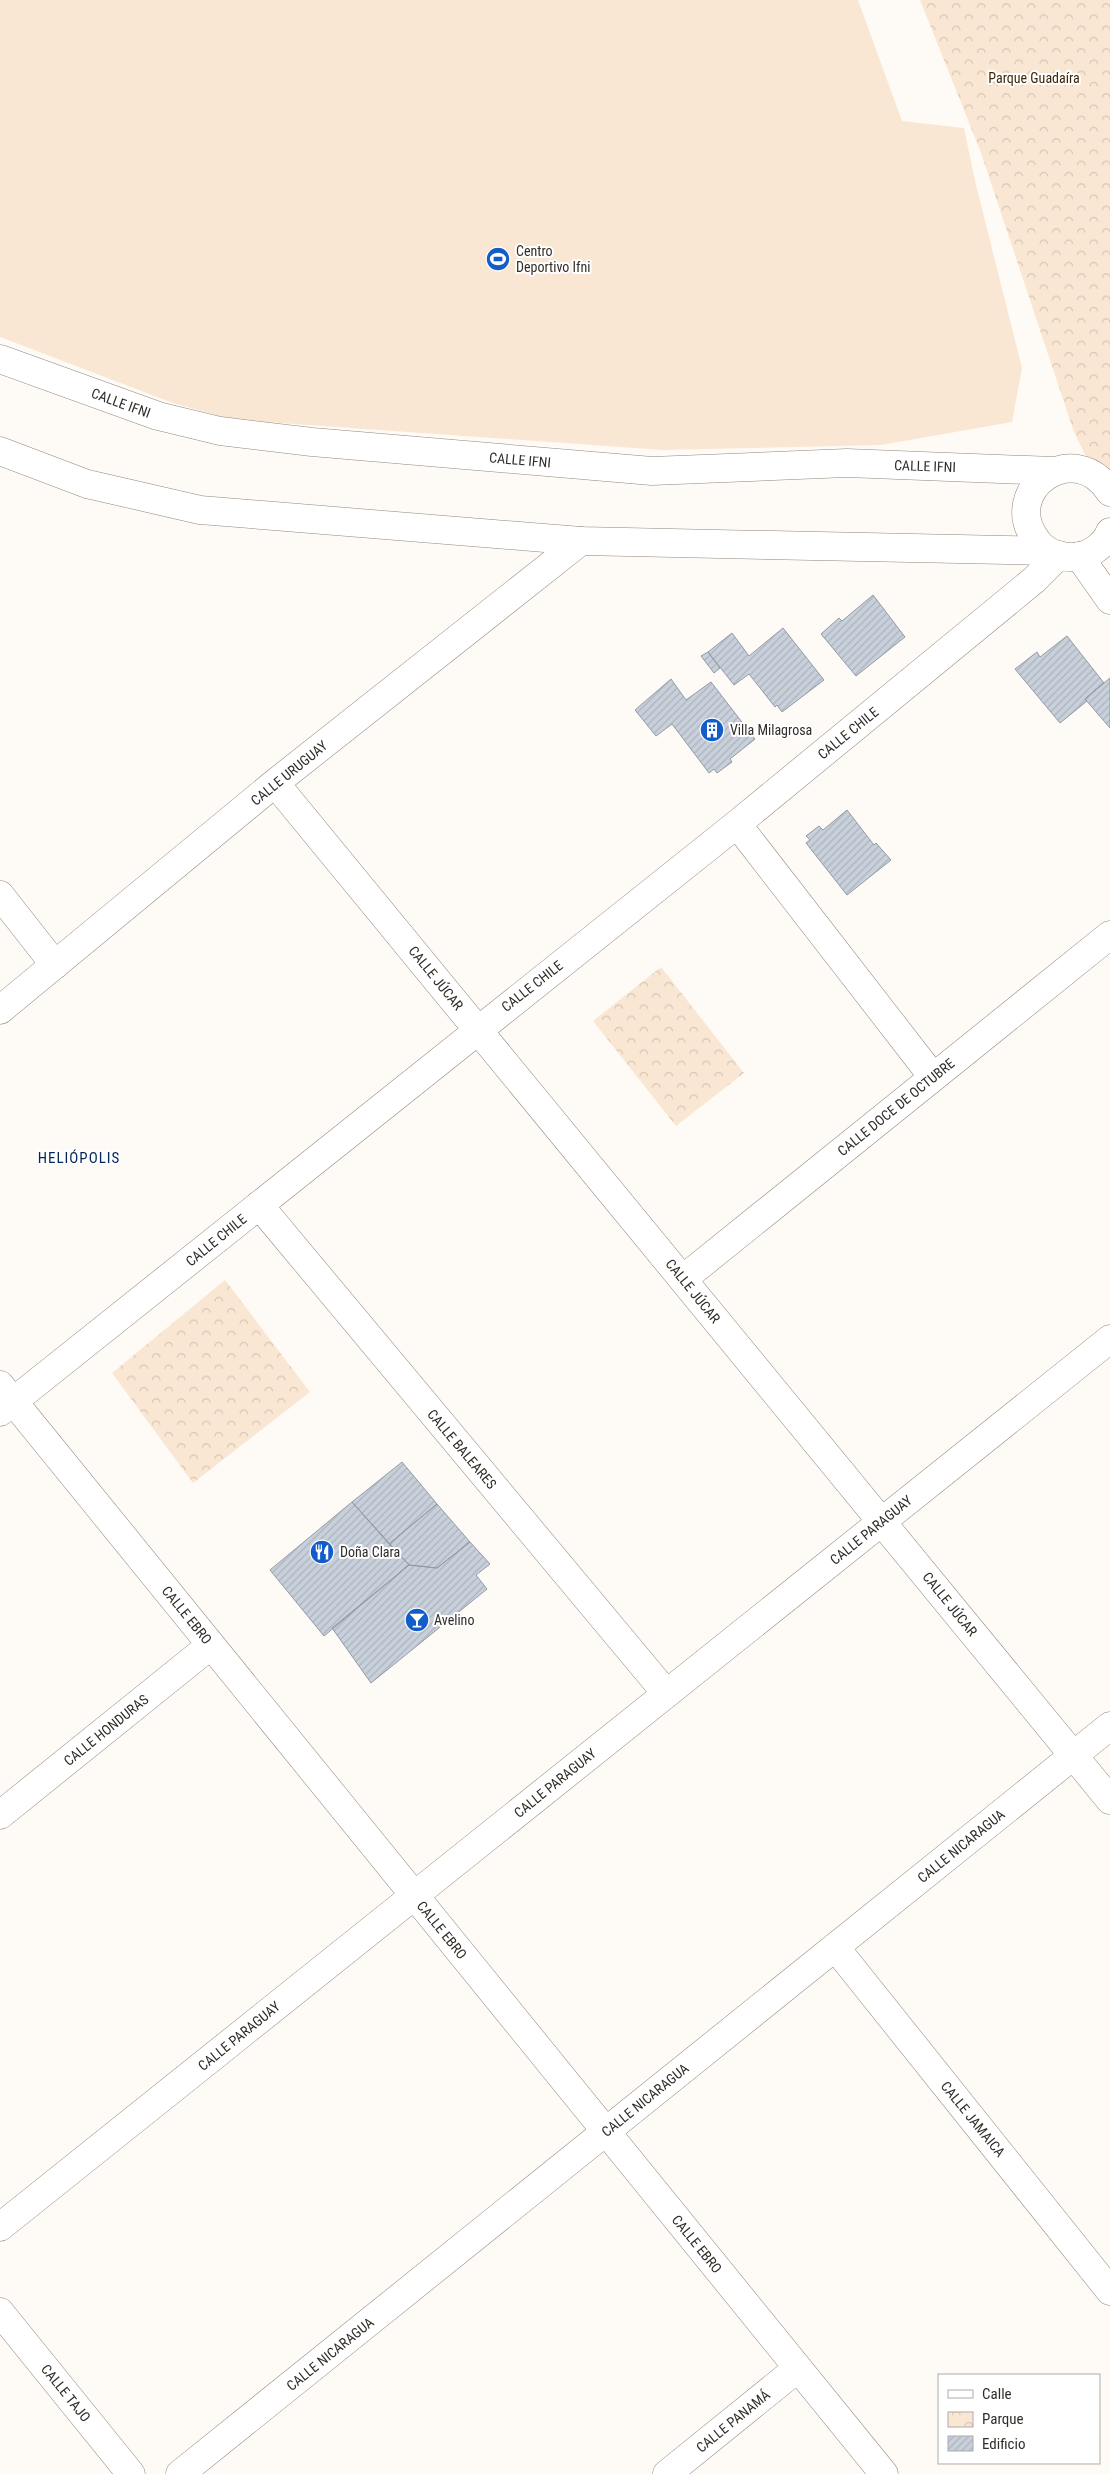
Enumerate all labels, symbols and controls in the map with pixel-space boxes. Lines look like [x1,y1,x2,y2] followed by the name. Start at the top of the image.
[988,70,1080,86] park label: Parque Guadaíra
[516,243,591,275] place label: Centro Deportivo Ifni
[485,246,511,272] sports icon: Centro Deportivo Ifni
[89,385,153,421] street label: CALLE IFNI
[488,449,552,471] street label: CALLE IFNI
[894,457,956,475] street label: CALLE IFNI
[815,704,882,762] street label: CALLE CHILE
[699,717,725,743] building icon: Villa Milagrosa
[730,722,812,738] place label: Villa Milagrosa
[248,737,331,809] street label: CALLE URUGUAY
[405,942,468,1014] street label: CALLE JÚCAR
[498,957,566,1015] street label: CALLE CHILE
[834,1055,958,1159] street label: CALLE DOCE DE OCTUBRE
[38,1149,120,1167] district label: HELIÓPOLIS
[183,1211,250,1269] street label: CALLE CHILE
[662,1255,725,1327] street label: CALLE JÚCAR
[424,1406,500,1492] street label: CALLE BALEARES
[827,1492,916,1568] street label: CALLE PARAGUAY
[309,1539,335,1565] restaurant icon: Doña Clara
[340,1544,400,1560] place label: Doña Clara
[919,1568,982,1640] street label: CALLE JÚCAR
[159,1583,215,1647] street label: CALLE EBRO
[404,1607,430,1633] bar icon: Avelino
[434,1612,474,1628] place label: Avelino
[61,1691,151,1769] street label: CALLE HONDURAS
[511,1745,600,1821] street label: CALLE PARAGUAY
[914,1806,1008,1886] street label: CALLE NICARAGUA
[414,1898,470,1962] street label: CALLE EBRO
[195,1998,284,2074] street label: CALLE PARAGUAY
[598,2060,692,2140] street label: CALLE NICARAGUA
[938,2078,1008,2160] street label: CALLE JAMAICA
[669,2212,725,2276] street label: CALLE EBRO
[283,2314,377,2394] street label: CALLE NICARAGUA
[38,2361,94,2425] street label: CALLE TAJO
[938,2374,1100,2464] legend
[982,2385,1012,2403] text: Calle
[692,2386,773,2456] street label: CALLE PANAMÁ
[982,2410,1024,2428] text: Parque
[982,2435,1025,2453] text: Edificio

